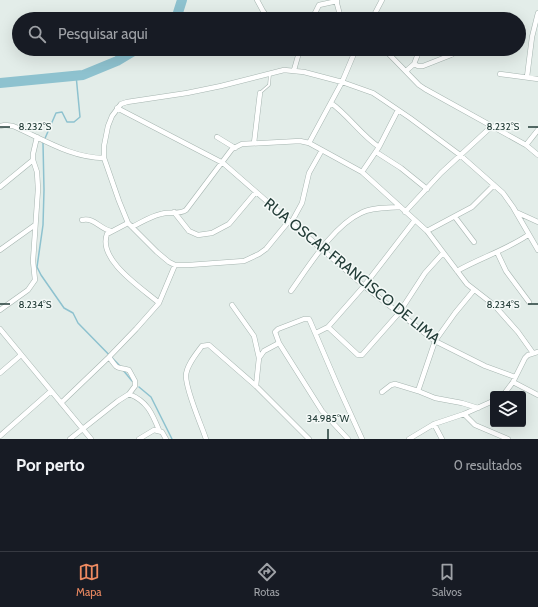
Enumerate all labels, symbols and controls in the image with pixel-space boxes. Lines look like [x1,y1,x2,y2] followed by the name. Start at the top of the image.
[12,12,526,56] search box
[26,23,48,45] icon: search
[58,25,148,43] text: Pesquisar aqui
[19,120,52,133] text: 8.232°S
[487,120,520,133] text: 8.232°S
[260,194,444,348] street label: RUA OSCAR FRANCISCO DE LIMA
[18,298,52,311] text: 8.234°S
[486,298,520,311] text: 8.234°S
[490,391,526,427] map controls
[490,391,526,427] button: layers
[307,412,350,425] text: 34.985°W
[16,455,85,475] text: Por perto
[454,457,522,473] text: 0 resultados
[76,561,102,599] tab: Mapa
[254,561,280,599] tab: Rotas
[432,561,462,599] tab: Salvos

